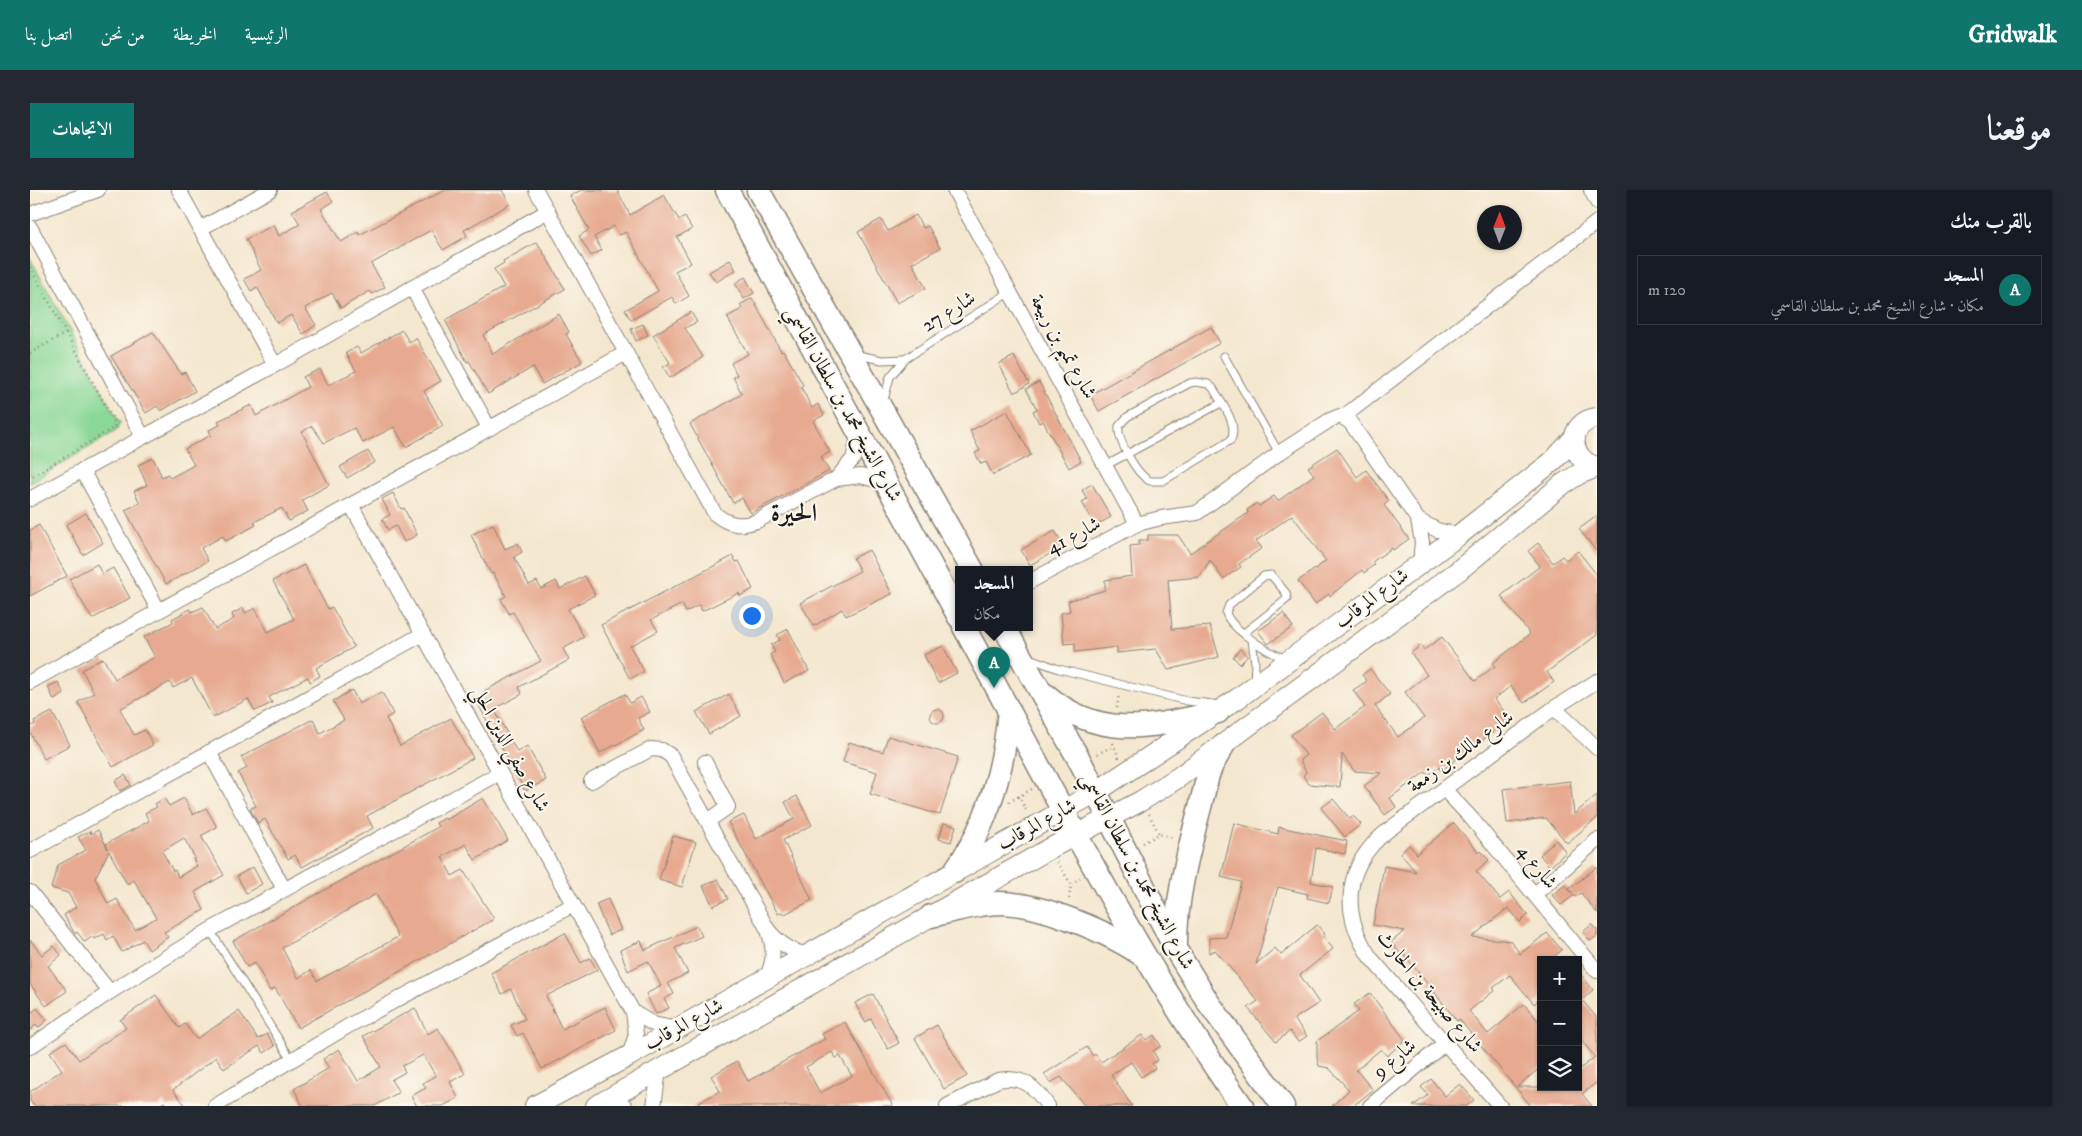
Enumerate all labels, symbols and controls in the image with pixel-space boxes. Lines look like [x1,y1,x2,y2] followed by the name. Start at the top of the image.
[1969,20,2057,50] text: Gridwalk
[25,24,72,46] text: اتصل بنا
[100,24,145,46] text: من نحن
[173,24,217,46] text: الخريطة
[245,24,288,46] text: الرئيسية
[30,103,134,158] button: الاتجاهات
[1987,107,2052,151] text: موقعنا
[1477,205,1522,250] north arrow
[1950,209,2032,235] text: بالقرب منك
[1943,264,1984,287] text: المسجد
[1648,280,1686,300] text: 120 m
[2010,280,2020,300] text: A
[917,286,983,342] street label: شارع 27
[1019,291,1102,406] street label: شارع تميم بن ربيعة
[1770,296,1984,316] text: مكان · شارع الشيخ محمد بن سلطان القاسمي
[774,302,907,509] street label: شارع الشيخ محمد بن سلطان القاسمي
[771,498,817,529] district label: الحيرة
[1043,511,1107,564] street label: شارع 41
[1330,563,1416,638] street label: شارع المرقاب
[955,566,1033,631] popup
[974,572,1014,595] text: المسجد
[739,603,765,629] your location
[974,604,1000,624] text: مكان
[978,647,1010,688] pin: A
[460,681,555,820] street label: شارع صفي الدين الحلي
[1403,705,1522,802] street label: شارع مالك بن زمعة
[1070,768,1200,976] street label: شارع الشيخ محمد بن سلطان القاسمي
[993,793,1083,860] street label: شارع المرقاب
[1508,839,1563,897] street label: شارع 4
[1367,926,1488,1061] street label: شارع صبيحة بن الحارث
[1537,956,1582,1091] map controls
[1537,956,1582,1001] button: +
[640,993,730,1060] street label: شارع المرقاب
[1537,1001,1582,1046] button: −
[1367,1034,1424,1088] street label: شارع 9
[1537,1046,1582,1091] button: layers

